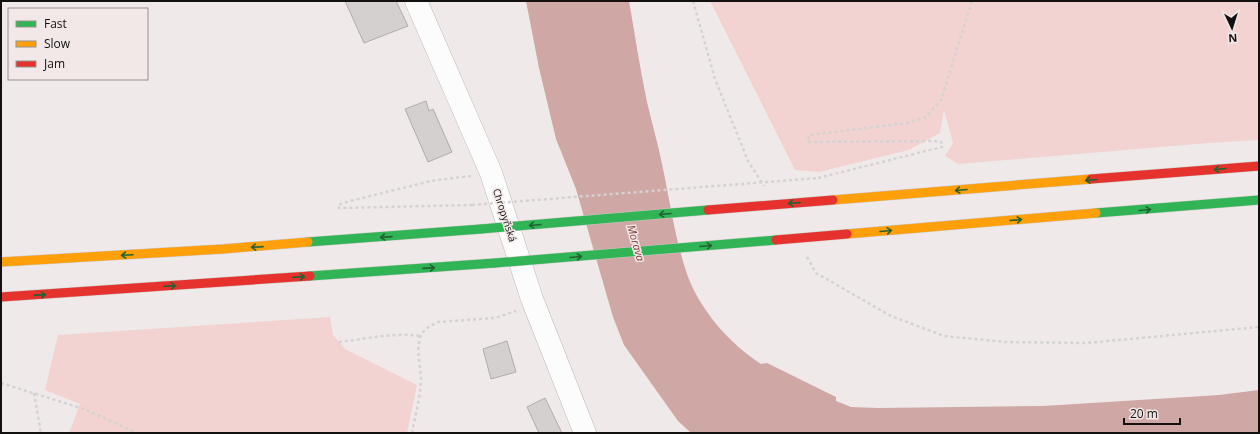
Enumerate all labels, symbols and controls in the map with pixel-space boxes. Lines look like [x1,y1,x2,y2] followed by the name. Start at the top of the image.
[8,8,148,80] legend
[1212,8,1252,48] north arrow
[44,15,67,32] text: Fast
[1228,31,1238,46] text: N
[44,35,71,52] text: Slow
[43,55,65,72] text: Jam
[1214,165,1227,173] one-way arrow
[1085,176,1098,183] one-way arrow
[955,186,968,194] one-way arrow
[490,187,520,243] street label: Chropyňská
[788,200,801,207] one-way arrow
[1138,206,1151,213] one-way arrow
[659,211,672,218] one-way arrow
[1009,216,1022,224] one-way arrow
[529,221,542,228] one-way arrow
[624,223,649,263] water label: Morava
[879,227,892,234] one-way arrow
[380,233,393,240] one-way arrow
[699,242,712,249] one-way arrow
[251,243,264,250] one-way arrow
[121,251,134,258] one-way arrow
[569,253,582,260] one-way arrow
[422,264,435,271] one-way arrow
[292,273,305,281] one-way arrow
[163,282,176,289] one-way arrow
[33,291,46,298] one-way arrow
[1124,400,1180,426] scale bar
[1130,405,1158,422] text: 20 m

